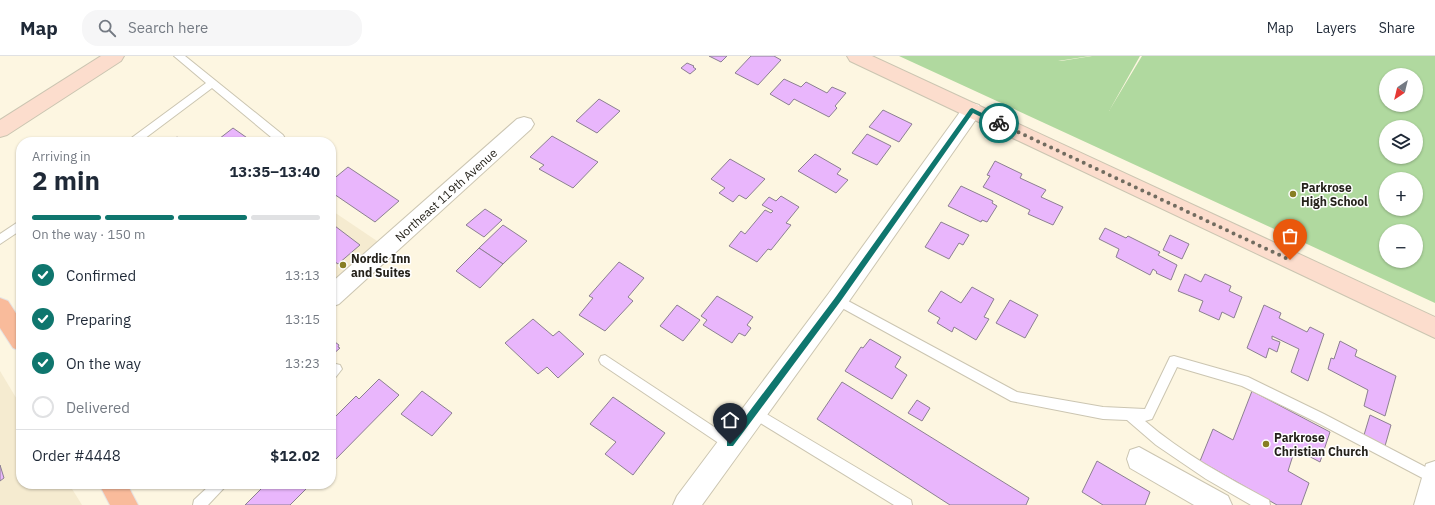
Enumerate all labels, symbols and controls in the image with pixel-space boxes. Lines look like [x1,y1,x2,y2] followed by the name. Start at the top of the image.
[82,10,362,46] search box
[20,16,58,40] text: Map
[96,17,118,39] icon: search
[128,18,208,37] text: Search here
[1267,19,1294,37] text: Map
[1316,19,1357,37] text: Layers
[1379,19,1415,37] text: Share
[1379,68,1423,112] north arrow
[1379,68,1423,268] map controls
[979,103,1019,143] courier
[988,112,1010,134] icon: bike
[1379,120,1423,164] button: layers
[392,145,500,245] street label: Northeast 119th Avenue
[32,148,91,165] text: Arriving in
[229,162,320,181] text: 13:35–13:40
[32,163,100,197] text: 2 min
[1379,172,1423,216] button: +
[1301,180,1368,209] place label: Parkrose High School
[1288,189,1298,199] marker: Parkrose High School
[1273,219,1307,260] pin
[1379,224,1423,268] button: −
[1279,225,1301,247] icon: bag
[32,226,145,243] text: On the way · 150 m
[351,251,411,280] place label: Nordic Inn and Suites
[338,260,348,270] marker: Nordic Inn and Suites
[32,264,54,286] icon: check
[66,266,136,285] text: Confirmed
[285,267,320,284] text: 13:13
[32,308,54,330] icon: check
[66,310,131,329] text: Preparing
[285,311,320,328] text: 13:15
[32,352,54,374] icon: check
[66,354,141,373] text: On the way
[285,355,320,372] text: 13:23
[66,398,130,417] text: Delivered
[713,403,747,444] pin
[719,409,741,431] icon: home
[1274,430,1368,459] place label: Parkrose Christian Church
[1261,439,1271,449] marker: Parkrose Christian Church
[32,446,121,465] text: Order #4448
[270,446,320,465] text: $12.02

